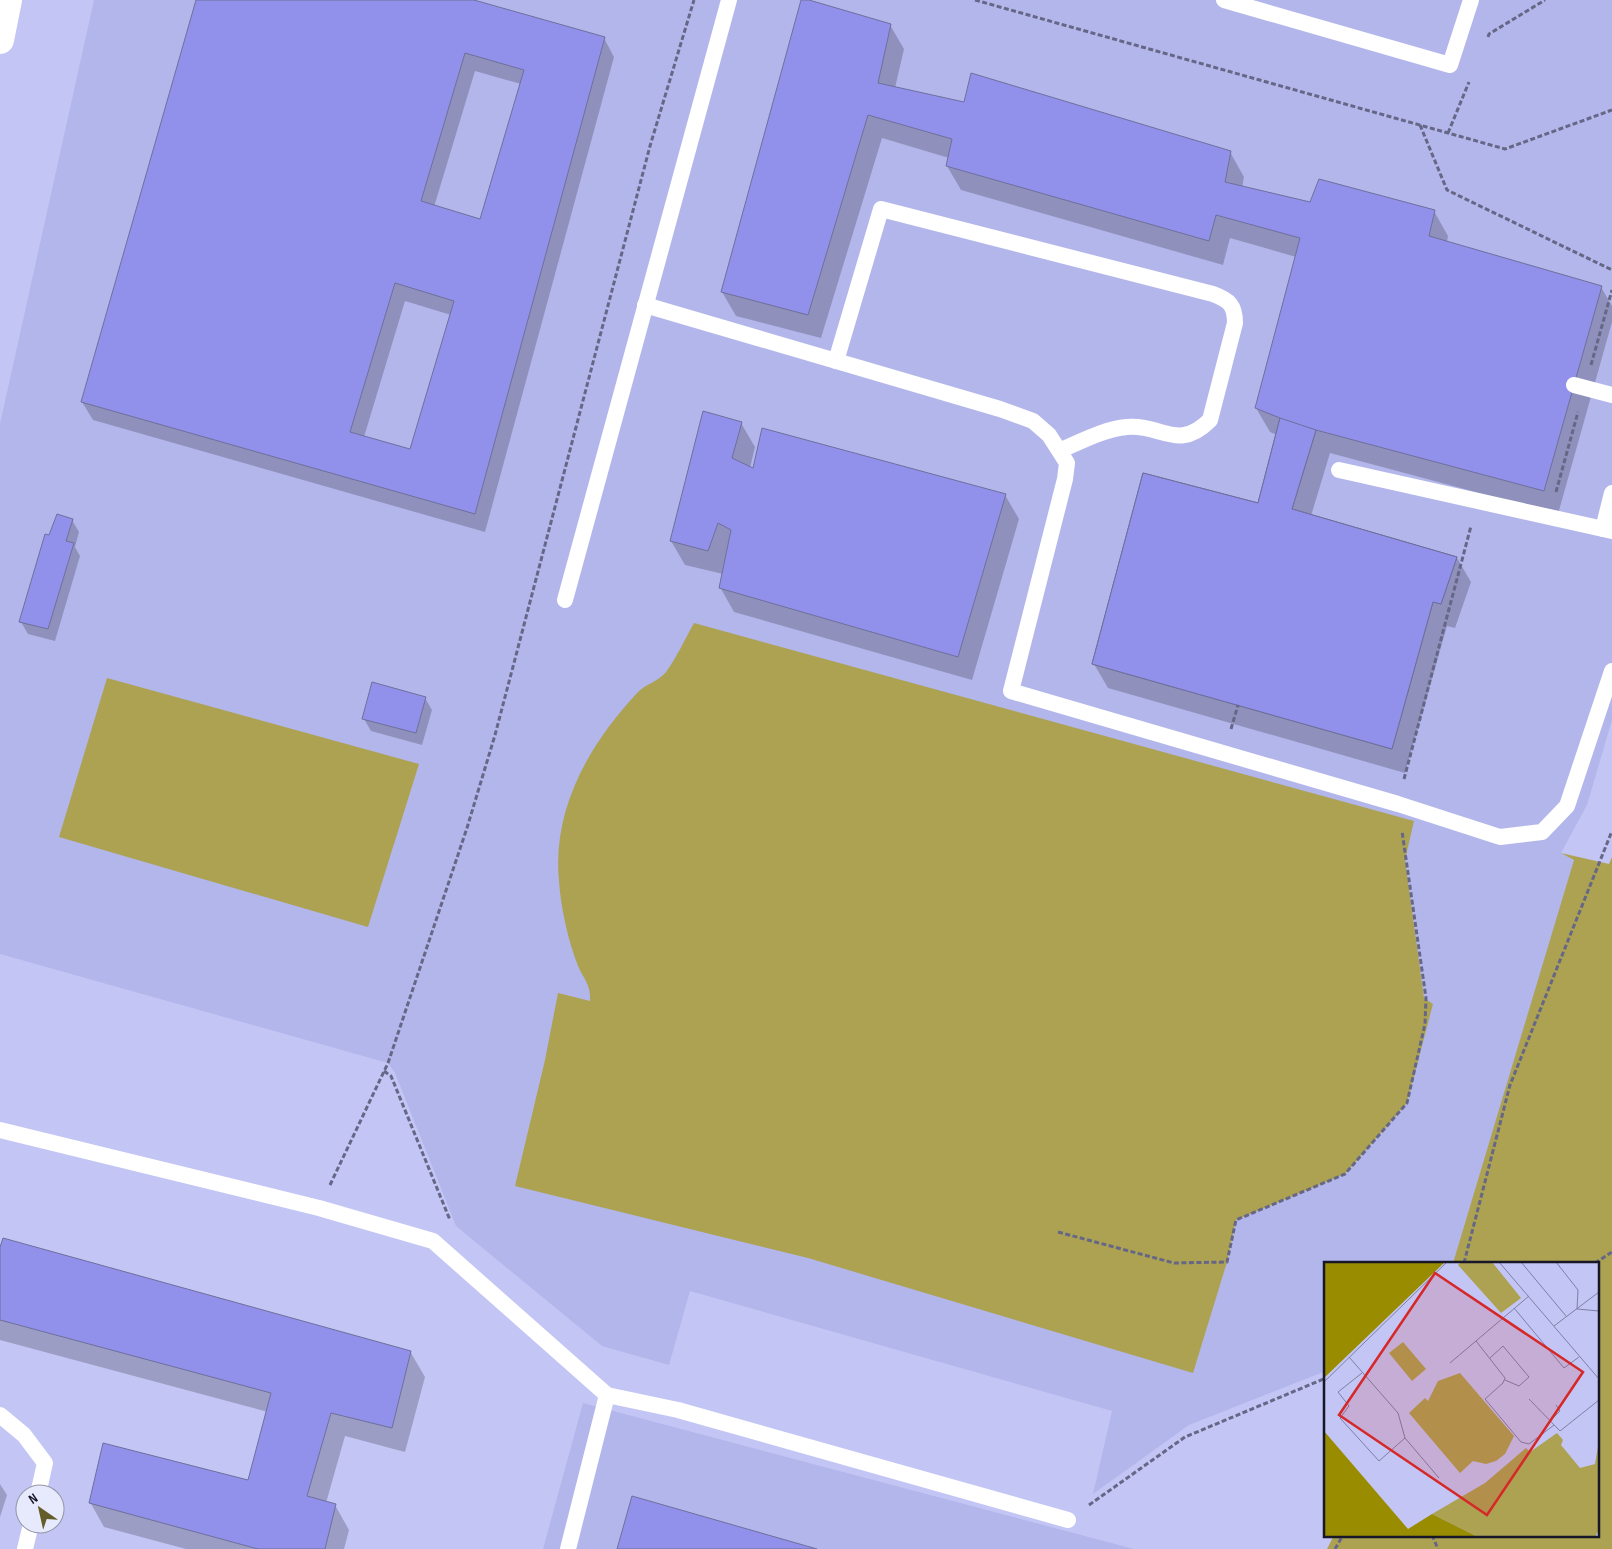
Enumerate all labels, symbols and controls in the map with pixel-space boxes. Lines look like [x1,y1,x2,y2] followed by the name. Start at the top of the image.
[1324,1262,1600,1536] inset map
[15,1484,65,1534] north arrow
[25,1489,41,1508] text: N

